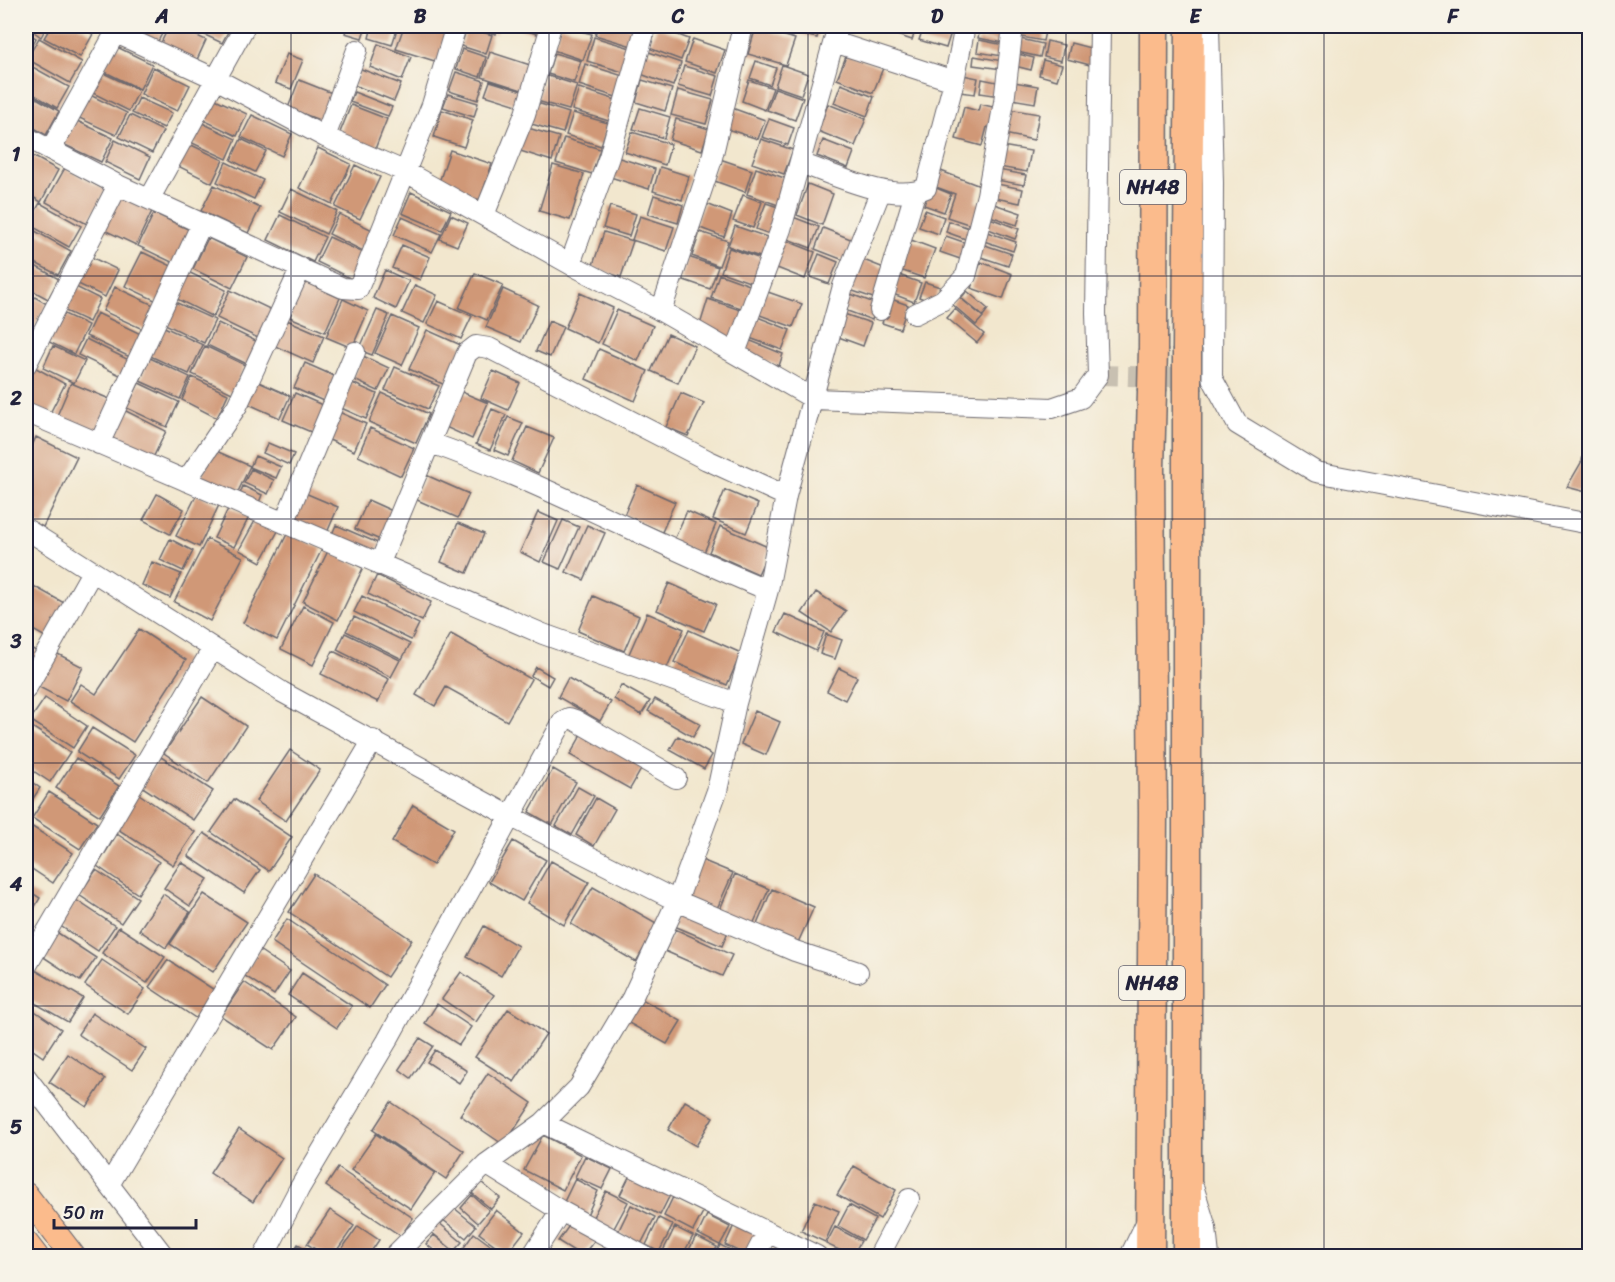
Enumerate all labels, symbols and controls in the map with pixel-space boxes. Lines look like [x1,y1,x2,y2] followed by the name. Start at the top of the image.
[154,0,169,34] text: A
[414,0,427,34] text: B
[671,0,685,34] text: C
[931,0,944,34] text: D
[1189,0,1202,34] text: E
[1447,0,1460,34] text: F
[12,137,21,172] text: 1
[1120,170,1186,204] road number: NH48
[9,381,22,416] text: 2
[10,624,22,659] text: 3
[9,867,23,902] text: 4
[1119,966,1185,1000] road number: NH48
[10,1110,22,1145] text: 5
[54,1192,196,1230] scale bar
[63,1197,104,1229] text: 50 m

